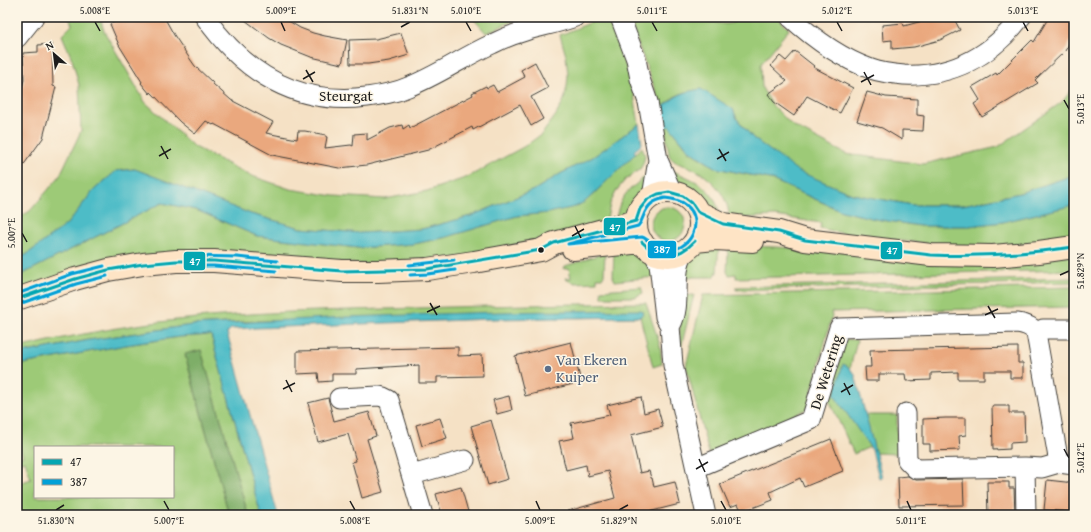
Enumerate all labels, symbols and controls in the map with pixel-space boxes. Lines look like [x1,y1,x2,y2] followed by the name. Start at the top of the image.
[80,3,110,18] text: 5.008°E
[266,3,296,18] text: 5.009°E
[392,3,429,18] text: 51.831°N
[451,3,481,18] text: 5.010°E
[637,3,667,18] text: 5.011°E
[822,3,852,18] text: 5.012°E
[1008,3,1038,18] text: 5.013°E
[34,34,74,74] north arrow
[42,36,57,54] text: N
[319,85,374,106] street label: Steurgat
[1073,94,1088,124] text: 5.013°E
[603,217,626,236] line badge: 47
[4,218,19,248] text: 5.007°E
[609,219,621,235] text: 47
[647,240,677,259] line badge: 387
[653,241,671,257] text: 387
[880,241,903,260] line badge: 47
[886,242,898,258] text: 47
[536,245,546,255] unlabelled marker
[183,251,206,271] line badge: 47
[1073,252,1088,289] text: 51.829°N
[189,253,201,269] text: 47
[804,331,847,412] street label: De Wetering
[556,349,628,387] place label: Van Ekeren Kuiper
[543,364,553,374] marker: Van Ekeren Kuiper
[1073,443,1088,473] text: 5.012°E
[34,446,174,498] legend
[70,453,82,470] text: 47
[70,473,88,490] text: 387
[38,513,75,528] text: 51.830°N
[154,513,184,528] text: 5.007°E
[340,513,370,528] text: 5.008°E
[525,513,555,528] text: 5.009°E
[601,513,638,528] text: 51.829°N
[711,513,741,528] text: 5.010°E
[896,513,926,528] text: 5.011°E

